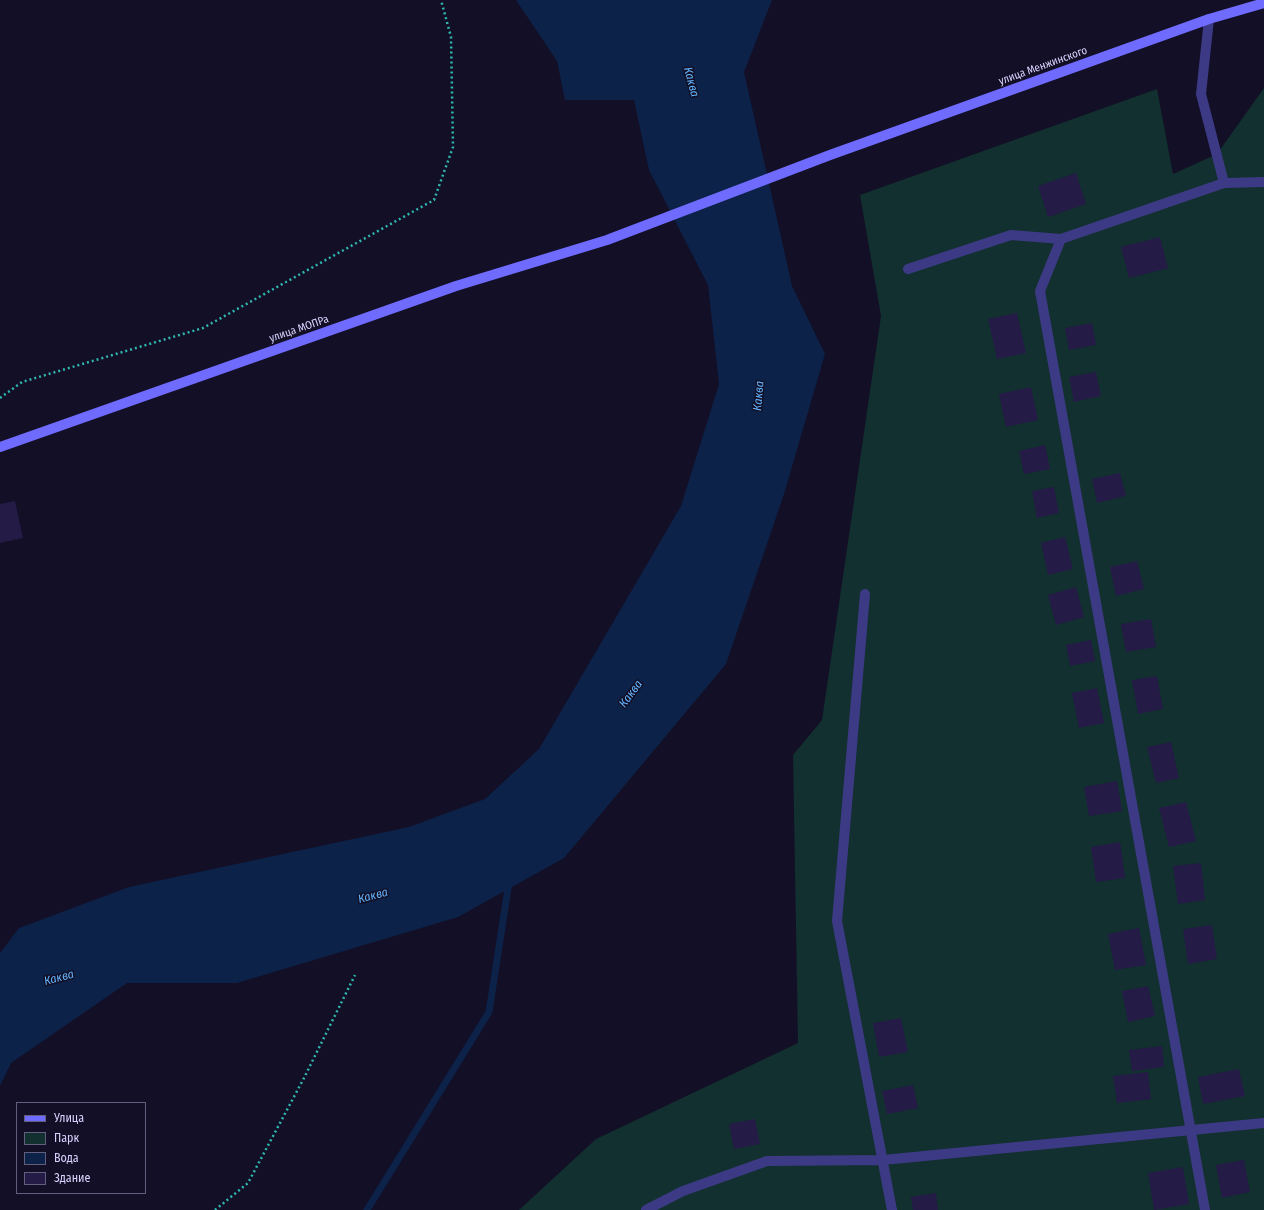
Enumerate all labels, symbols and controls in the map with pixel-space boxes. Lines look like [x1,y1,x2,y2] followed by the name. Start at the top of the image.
[997,44,1089,88] street label: улица Менжинского
[680,66,702,98] water label: Каква
[268,313,330,345] street label: улица МОПРа
[751,380,767,412] water label: Каква
[616,678,646,710] water label: Каква
[357,885,389,907] water label: Каква
[43,967,75,989] water label: Каква
[16,1102,146,1194] legend
[54,1111,84,1125] text: Улица
[54,1131,79,1145] text: Парк
[54,1151,79,1165] text: Вода
[54,1171,90,1185] text: Здание

